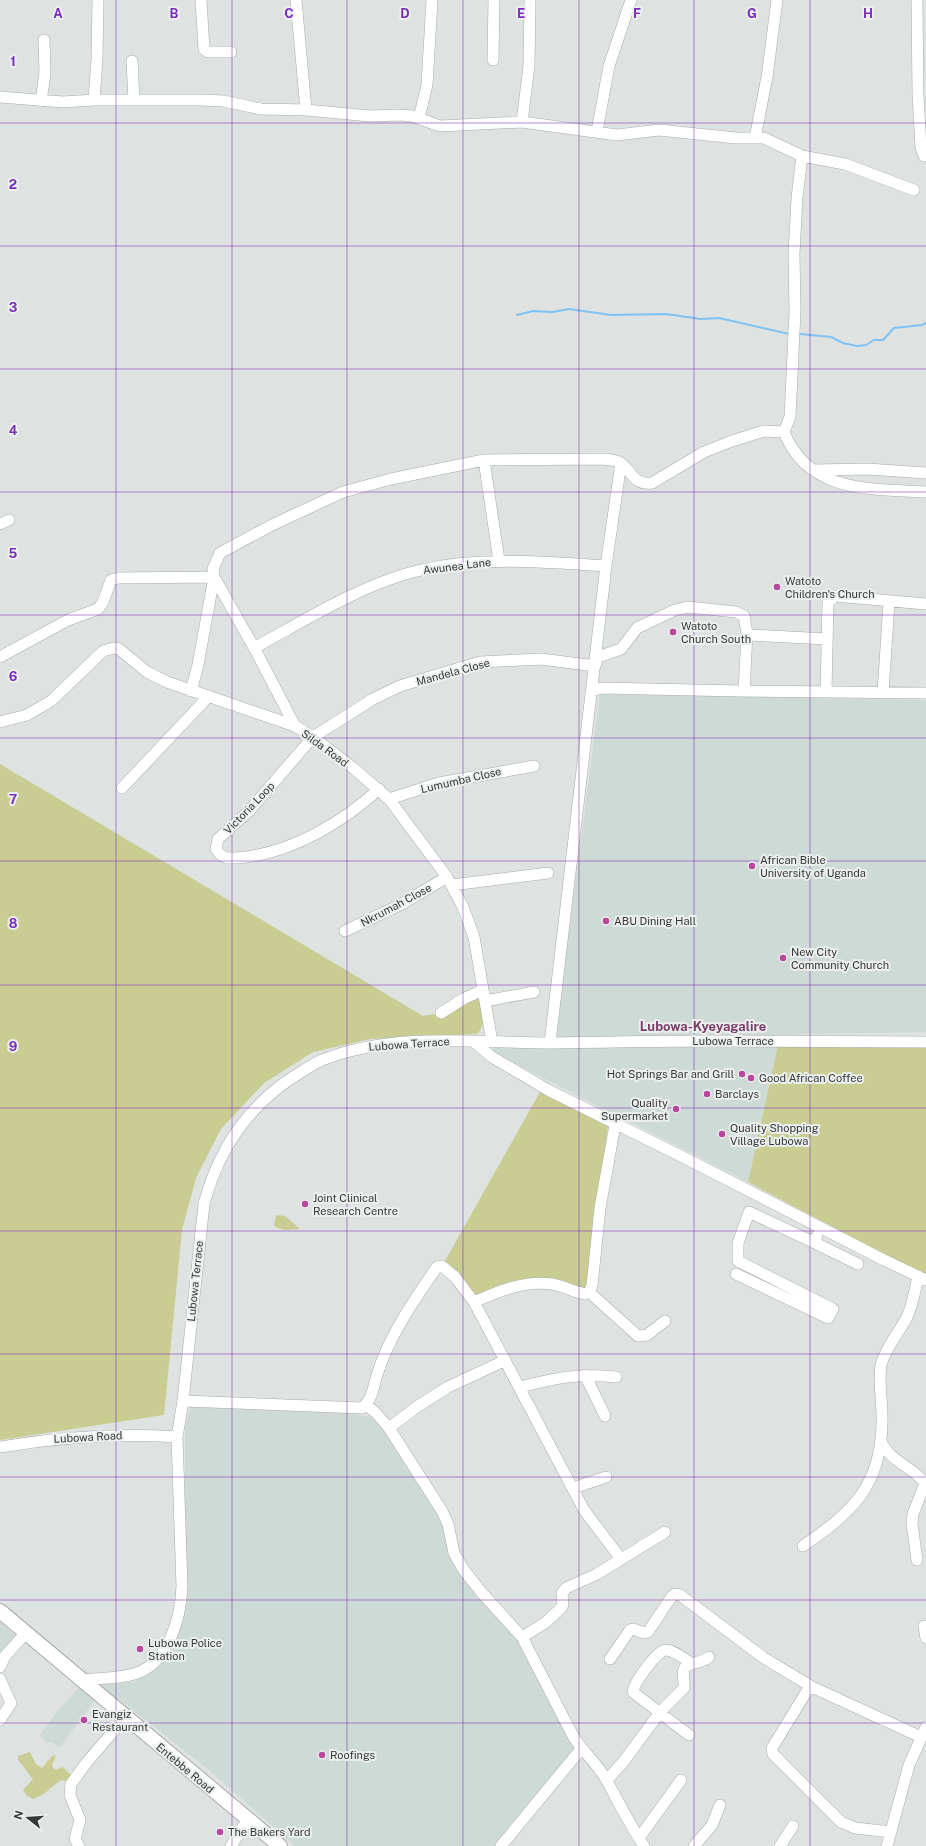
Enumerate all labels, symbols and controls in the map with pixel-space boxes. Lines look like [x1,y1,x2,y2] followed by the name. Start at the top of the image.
[53,6,63,21] text: A
[170,6,179,21] text: B
[284,6,294,21] text: C
[400,6,410,21] text: D
[517,6,525,21] text: E
[633,6,641,21] text: F
[747,6,757,21] text: G
[863,6,873,21] text: H
[10,54,16,69] text: 1
[9,177,17,192] text: 2
[9,300,18,315] text: 3
[9,423,18,438] text: 4
[9,546,18,561] text: 5
[422,556,492,576] street label: Awunea Lane
[785,575,875,600] place label: Watoto Children's Church
[772,582,782,592] marker: Watoto Children's Church
[681,620,751,645] place label: Watoto Church South
[668,627,678,637] marker: Watoto Church South
[415,656,491,688] street label: Mandela Close
[9,669,18,684] text: 6
[299,727,351,769] street label: Silda Road
[420,765,502,795] street label: Lumumba Close
[221,779,277,836] street label: Victoria Loop
[9,792,17,807] text: 7
[760,854,866,879] place label: African Bible University of Uganda
[747,861,757,871] marker: African Bible University of Uganda
[359,881,433,929] street label: Nkrumah Close
[614,915,696,927] place label: ABU Dining Hall
[9,916,18,931] text: 8
[601,916,611,926] marker: ABU Dining Hall
[791,946,889,971] place label: New City Community Church
[778,953,788,963] marker: New City Community Church
[640,1019,766,1034] district label: Lubowa-Kyeyagalire
[368,1035,450,1053] street label: Lubowa Terrace
[692,1035,774,1047] street label: Lubowa Terrace
[9,1039,17,1054] text: 9
[607,1068,734,1080] place label: Hot Springs Bar and Grill
[737,1069,747,1079] marker: Hot Springs Bar and Grill
[759,1072,863,1084] place label: Good African Coffee
[746,1073,756,1083] marker: Good African Coffee
[715,1088,760,1100] place label: Barclays
[702,1089,712,1099] marker: Barclays
[601,1097,668,1122] place label: Quality Supermarket
[671,1104,681,1114] marker: Quality Supermarket
[730,1122,819,1147] place label: Quality Shopping Village Lubowa
[717,1129,727,1139] marker: Quality Shopping Village Lubowa
[313,1192,398,1217] place label: Joint Clinical Research Centre
[300,1199,310,1209] marker: Joint Clinical Research Centre
[185,1240,205,1322] street label: Lubowa Terrace
[53,1429,123,1445] street label: Lubowa Road
[148,1637,222,1662] place label: Lubowa Police Station
[135,1644,145,1654] marker: Lubowa Police Station
[92,1708,148,1733] place label: Evangiz Restaurant
[79,1715,89,1725] marker: Evangiz Restaurant
[154,1741,216,1795] street label: Entebbe Road
[330,1749,376,1761] place label: Roofings
[317,1750,327,1760] marker: Roofings
[8,1798,48,1838] north arrow
[11,1809,25,1821] text: N
[228,1826,311,1838] place label: The Bakers Yard
[215,1827,225,1837] marker: The Bakers Yard

